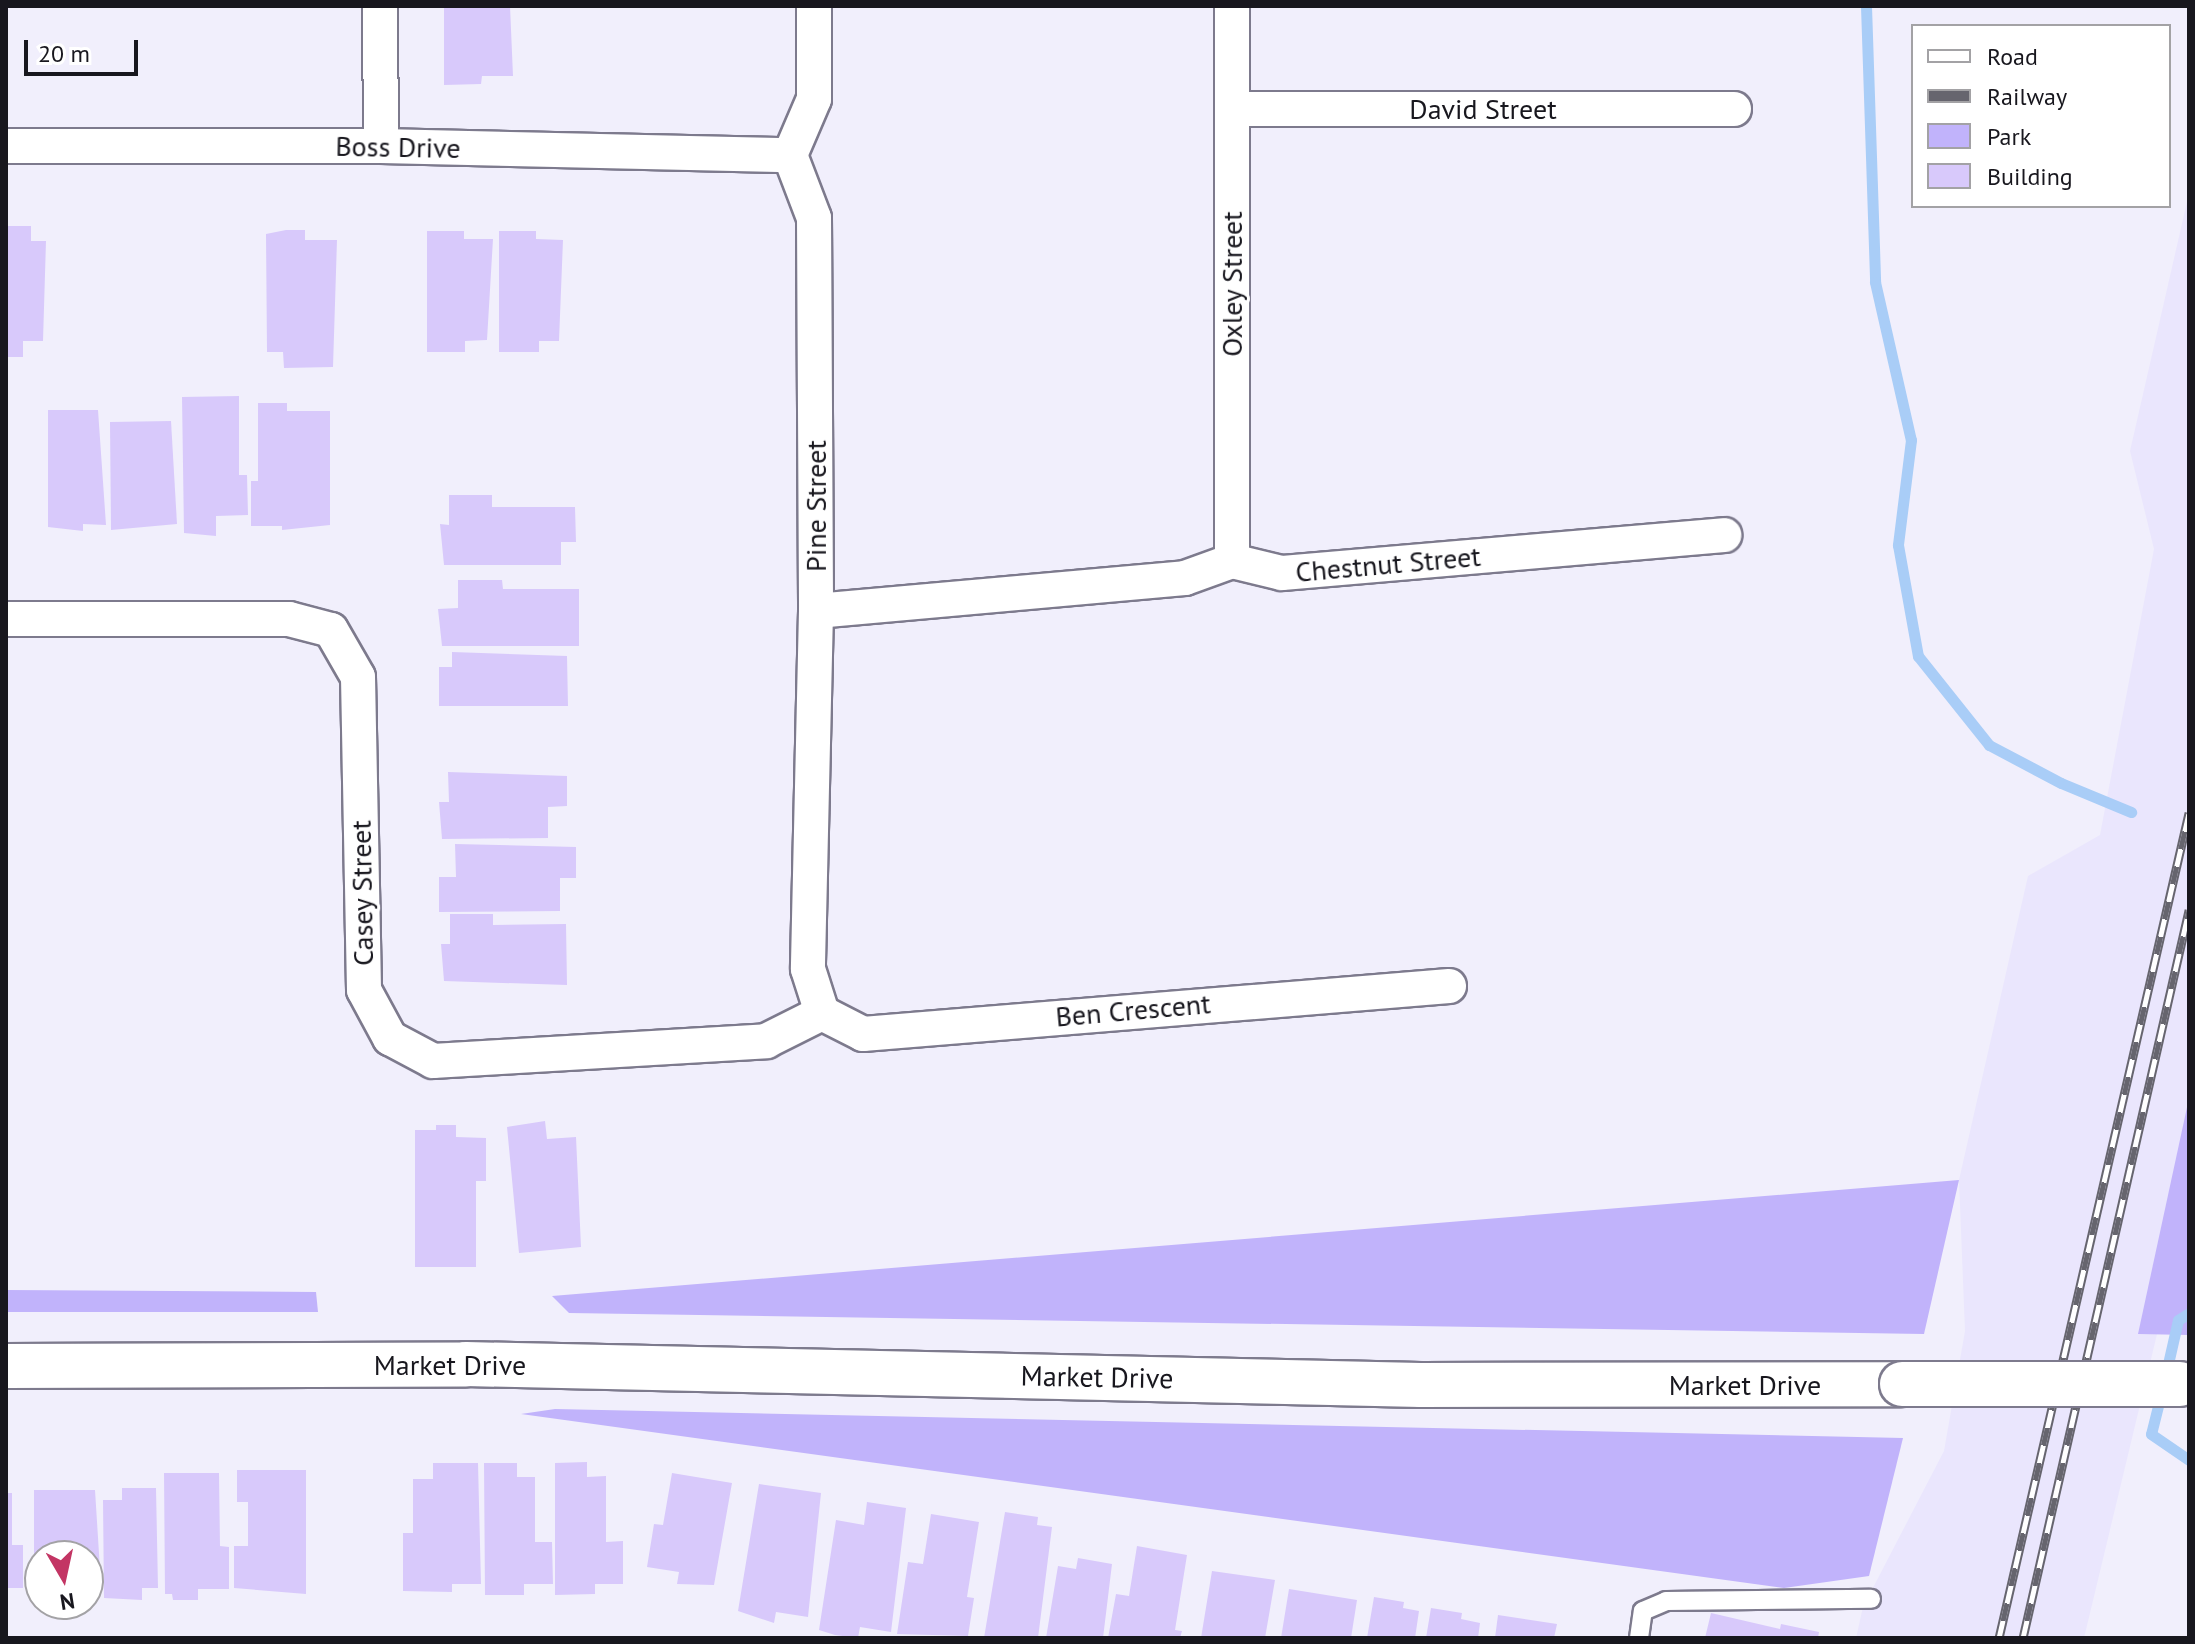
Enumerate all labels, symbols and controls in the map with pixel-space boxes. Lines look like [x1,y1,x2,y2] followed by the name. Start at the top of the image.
[28,24,142,74] scale bar
[1911,24,2171,208] legend
[38,38,90,69] text: 20 m
[1987,41,2038,72] text: Road
[1987,81,2067,112] text: Railway
[1409,92,1557,126] street label: David Street
[1987,121,2031,152] text: Park
[335,129,461,165] street label: Boss Drive
[1987,161,2073,192] text: Building
[1215,211,1249,357] street label: Oxley Street
[799,440,833,572] street label: Pine Street
[1294,539,1482,589] street label: Chestnut Street
[344,819,380,967] street label: Casey Street
[1054,986,1212,1034] street label: Ben Crescent
[374,1348,526,1382] street label: Market Drive
[1020,1359,1174,1395] street label: Market Drive
[1669,1368,1821,1402] street label: Market Drive
[24,1540,104,1620] north arrow
[58,1587,77,1617] text: N

